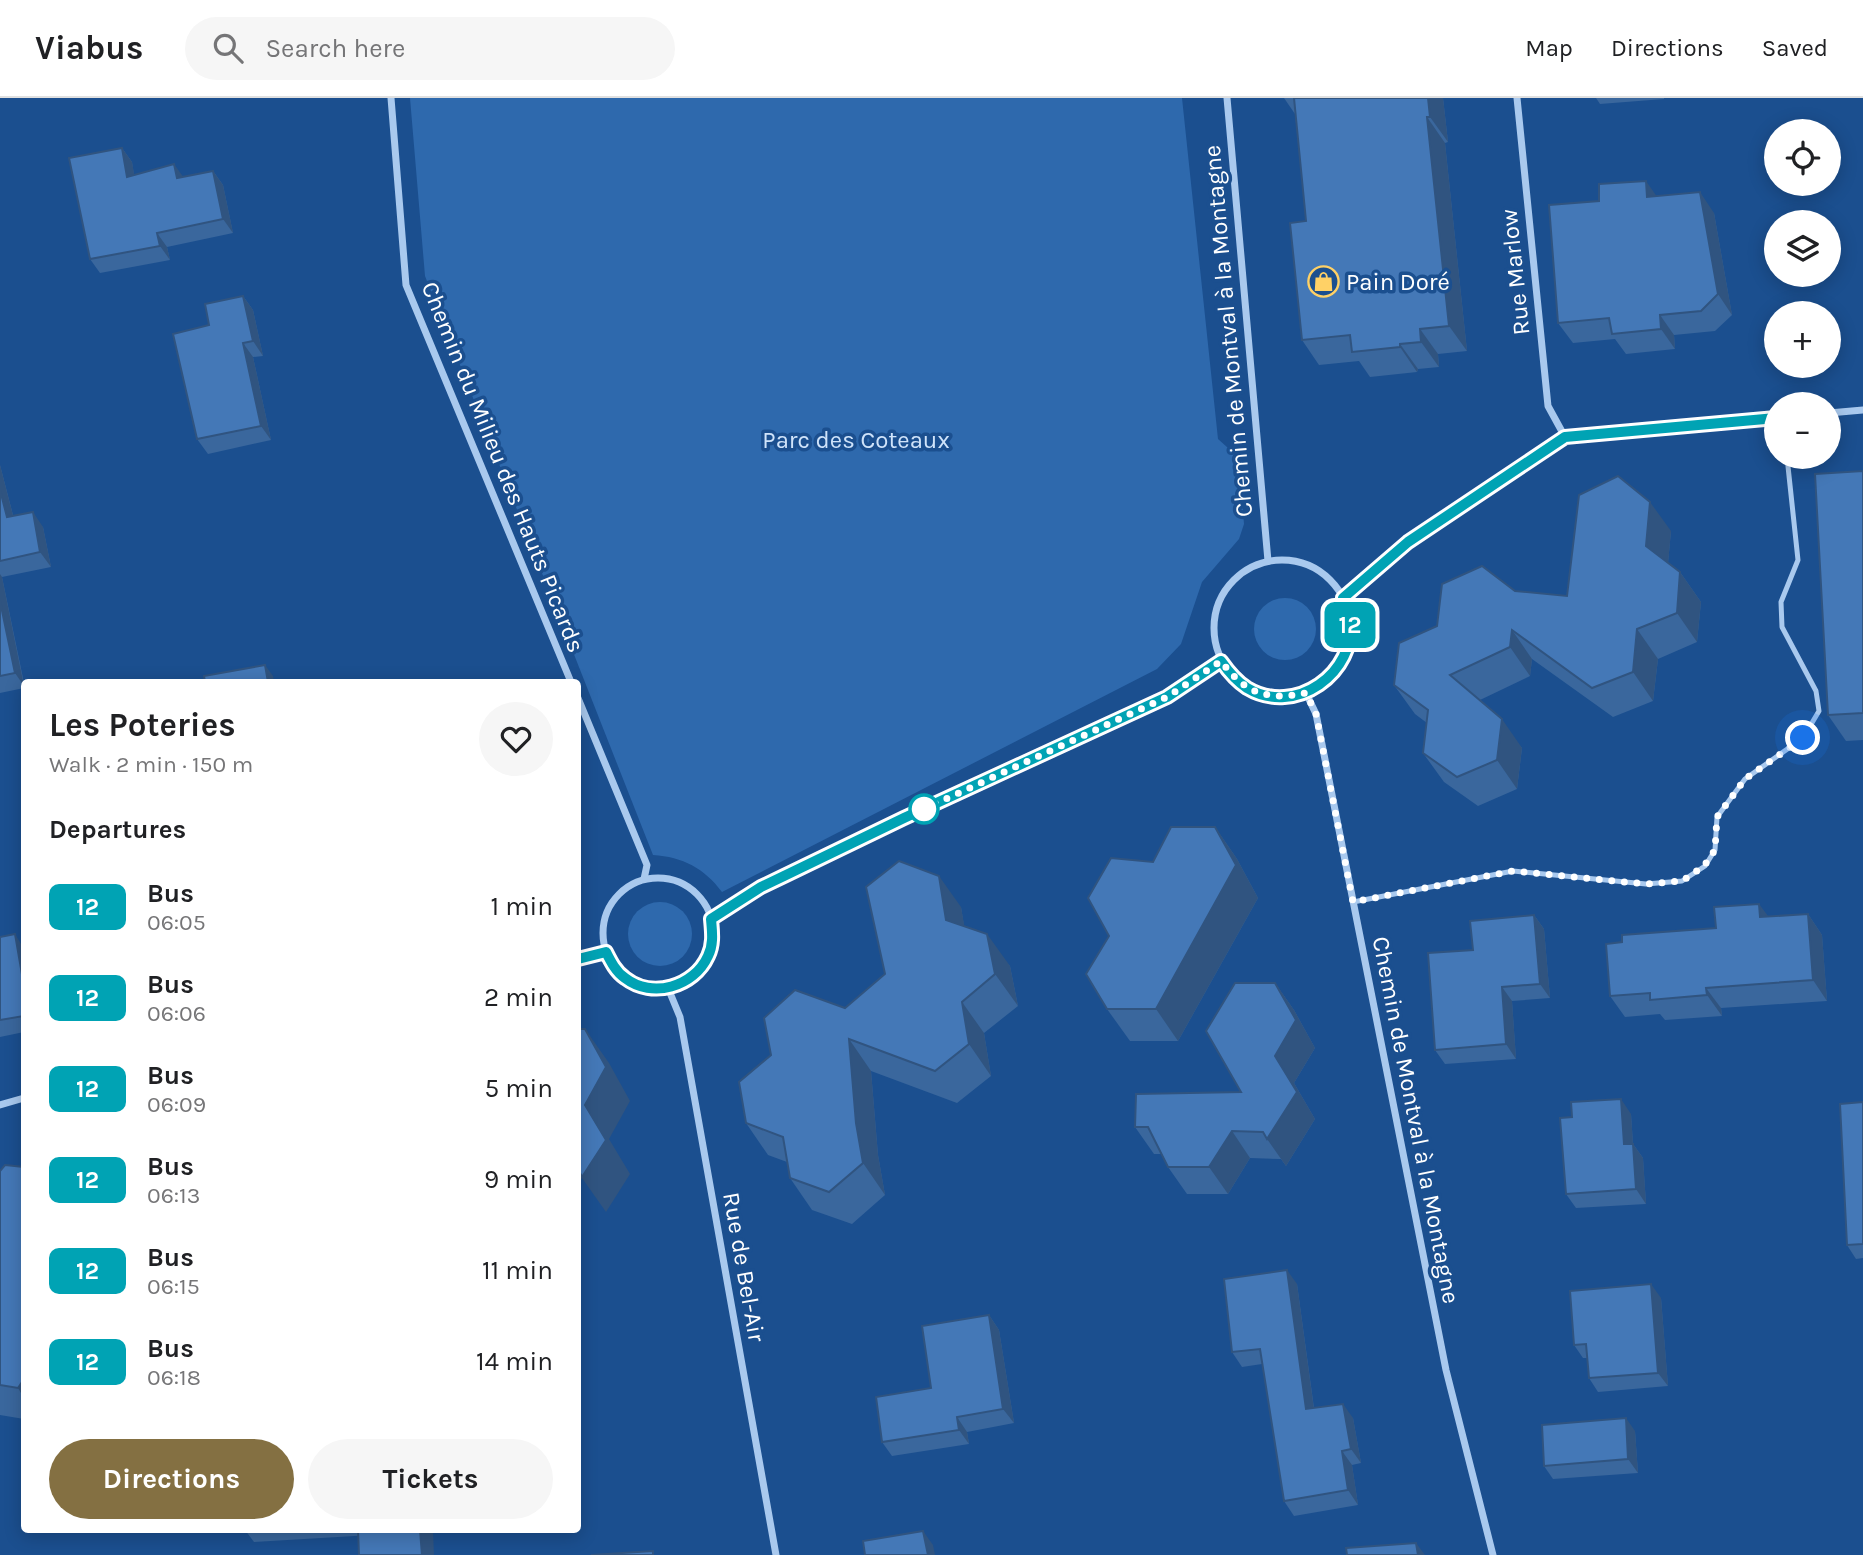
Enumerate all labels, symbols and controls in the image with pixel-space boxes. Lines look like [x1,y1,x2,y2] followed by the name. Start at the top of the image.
[185,17,675,80] search box
[35,29,143,67] text: Viabus
[209,29,247,67] icon: search
[265,33,405,64] text: Search here
[1525,34,1573,62] text: Map
[1611,34,1724,62] text: Directions
[1762,34,1828,62] text: Saved
[1764,119,1841,469] map controls
[1764,119,1841,196] button: locate
[1198,144,1258,518] street label: Chemin de Montval à la Montagne
[1494,208,1536,336] street label: Rue Marlow
[1764,210,1841,287] button: layers
[1306,265,1340,299] shop icon: Pain Doré
[1346,268,1450,296] place label: Pain Doré
[416,278,590,656] street label: Chemin du Milieu des Hauts Picards
[1764,301,1841,378] button: +
[1764,392,1841,469] button: −
[762,426,950,454] park label: Parc des Coteaux
[1318,602,1382,648] line badge: 12
[1338,611,1362,639] text: 12
[479,702,553,776] button: heart
[49,706,236,744] text: Les Poteries
[1785,720,1820,755] your location
[49,751,253,778] text: Walk · 2 min · 150 m
[909,794,939,824] unlabelled marker
[49,814,186,845] text: Departures
[147,878,194,909] text: Bus
[490,891,553,922] text: 1 min
[76,893,99,921] text: 12
[147,909,206,936] text: 06:05
[1367,934,1465,1306] street label: Chemin de Montval à la Montagne
[147,969,194,1000] text: Bus
[484,982,553,1013] text: 2 min
[76,984,99,1012] text: 12
[147,1000,206,1027] text: 06:06
[147,1060,194,1091] text: Bus
[484,1073,553,1104] text: 5 min
[76,1075,99,1103] text: 12
[147,1091,206,1118] text: 06:09
[147,1151,194,1182] text: Bus
[484,1164,553,1195] text: 9 min
[76,1166,99,1194] text: 12
[147,1182,200,1209] text: 06:13
[717,1190,771,1344] street label: Rue de Bel-Air
[147,1242,194,1273] text: Bus
[482,1255,553,1286] text: 11 min
[76,1257,99,1285] text: 12
[147,1273,200,1300] text: 06:15
[147,1333,194,1364] text: Bus
[476,1346,553,1377] text: 14 min
[76,1348,99,1376] text: 12
[147,1364,201,1391] text: 06:18
[49,1439,294,1519] button: Directions
[308,1439,553,1519] button: Tickets

